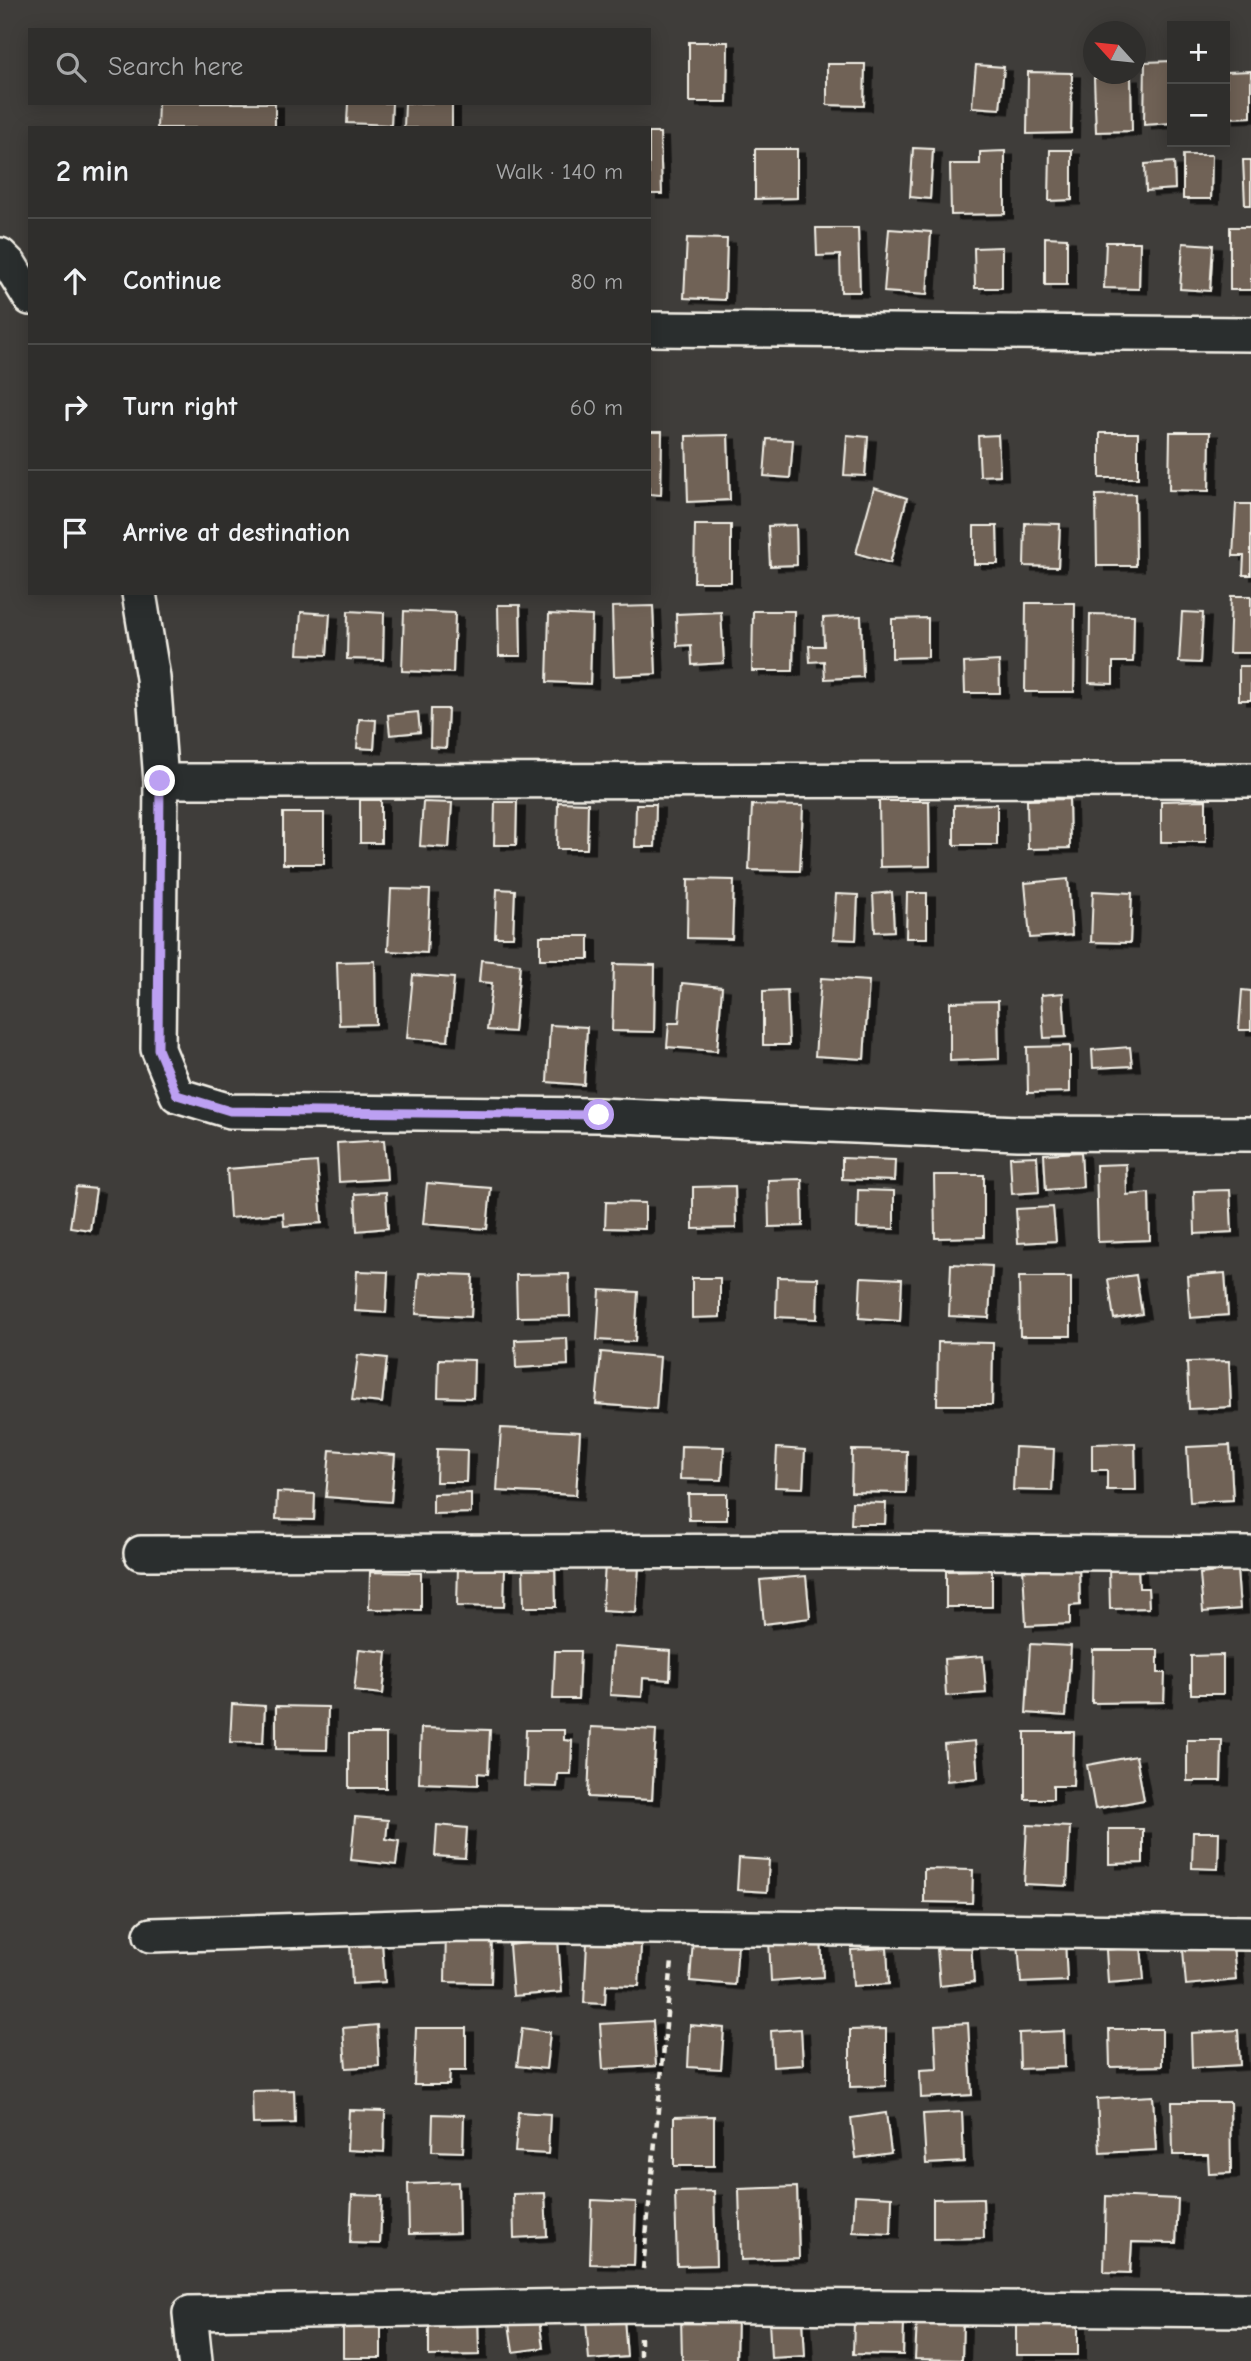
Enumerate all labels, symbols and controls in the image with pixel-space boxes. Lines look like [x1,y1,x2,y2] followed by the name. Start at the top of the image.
[1083,21,1146,84] north arrow
[1167,21,1230,147] map controls
[1167,21,1230,84] button: +
[28,28,651,105] search box
[52,48,90,86] icon: search
[108,52,243,82] text: Search here
[1167,84,1230,147] button: −
[56,154,129,189] text: 2 min
[496,158,623,185] text: Walk · 140 m
[56,262,94,300] icon: ahead
[123,266,221,296] text: Continue
[570,268,623,295] text: 80 m
[56,388,94,426] icon: right
[123,392,237,422] text: Turn right
[570,394,623,421] text: 60 m
[56,514,94,552] icon: arrive
[123,518,350,548] text: Arrive at destination
[144,765,175,796] route end
[583,1099,614,1130] route start

